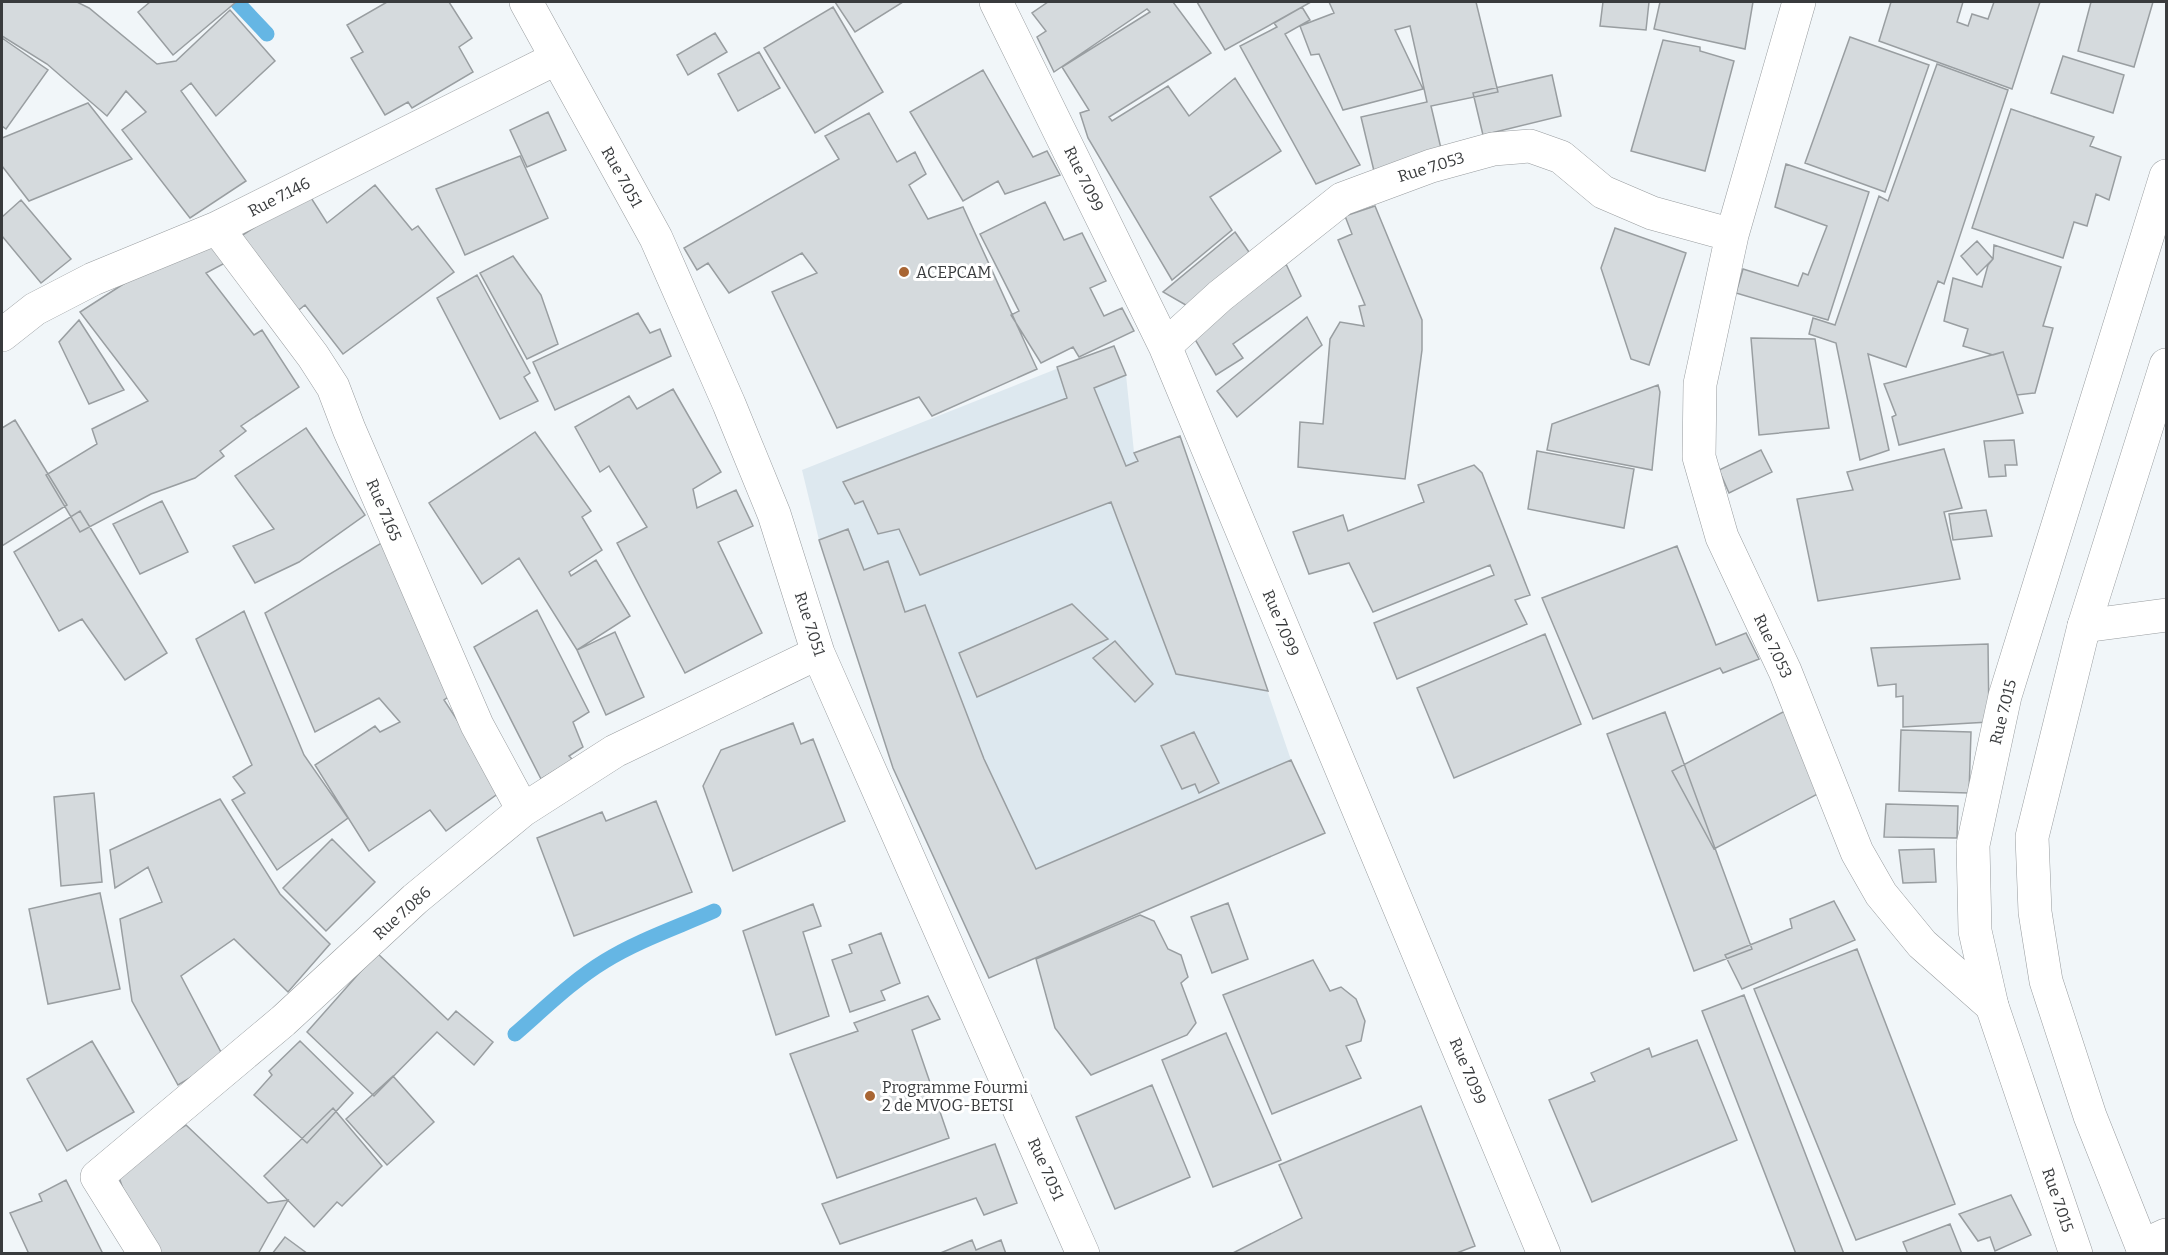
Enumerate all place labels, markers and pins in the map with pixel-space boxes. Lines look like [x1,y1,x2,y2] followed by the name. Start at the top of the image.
[916,263,991,282] place label: ACEPCAM
[897,265,911,279] marker: ACEPCAM
[882,1078,1028,1115] place label: Programme Fourmi 2 de MVOG-BETSI
[863,1089,877,1103] marker: Programme Fourmi 2 de MVOG-BETSI

